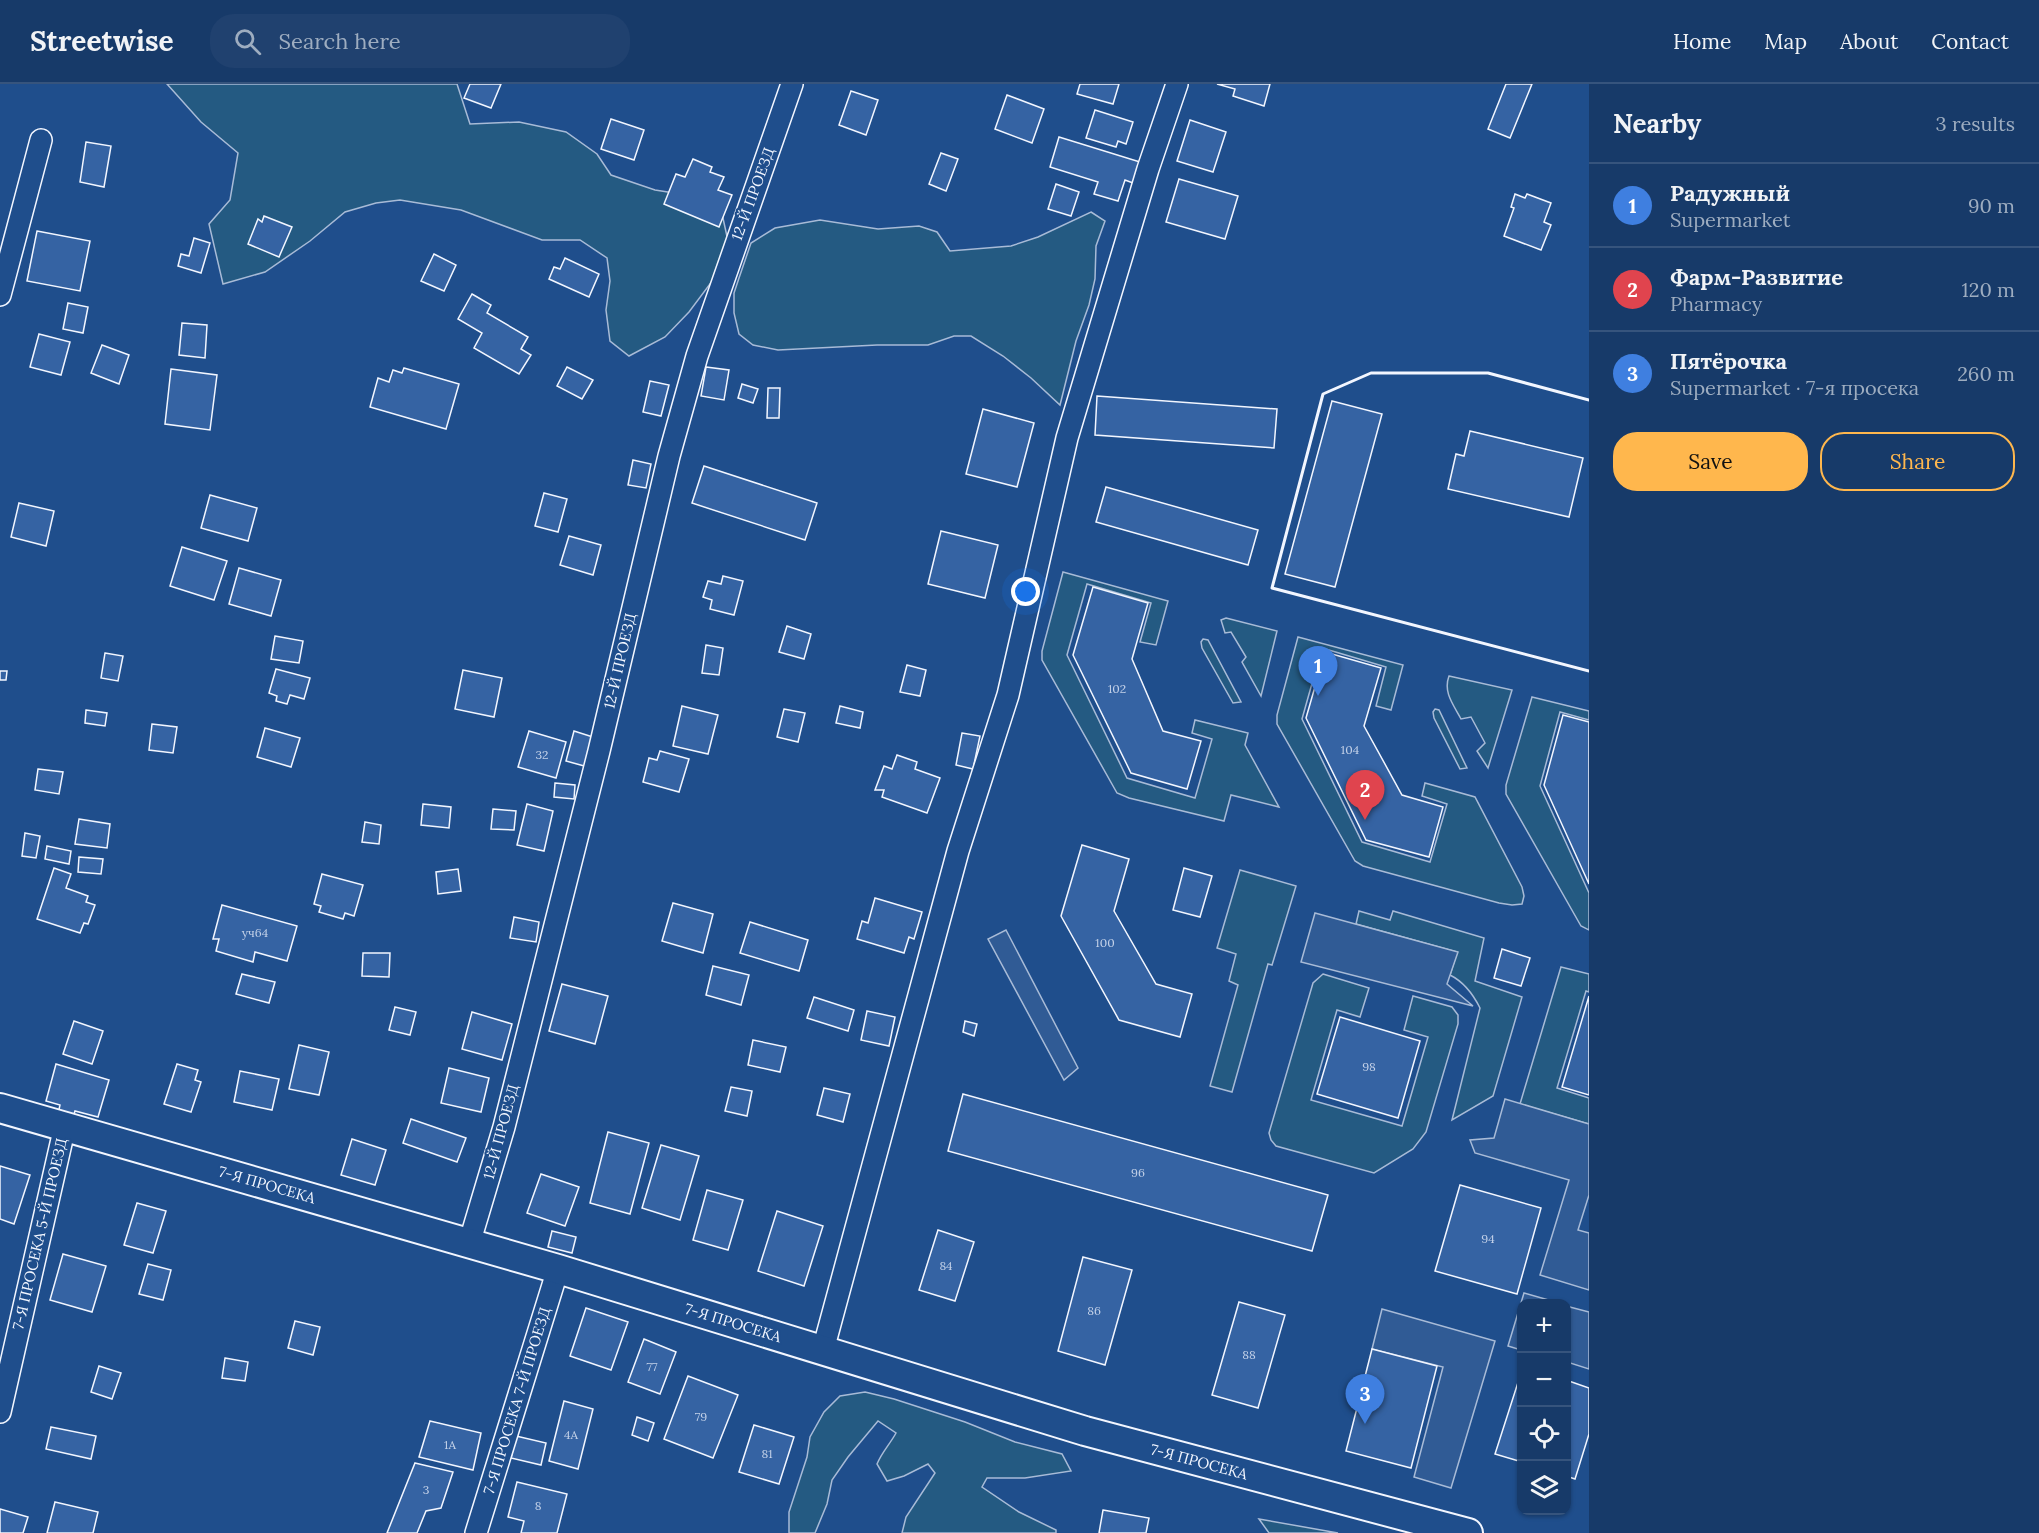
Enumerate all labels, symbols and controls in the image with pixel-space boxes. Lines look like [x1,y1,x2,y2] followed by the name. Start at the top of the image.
[210,14,630,68] search box
[30,23,174,59] text: Streetwise
[231,25,264,58] icon: search
[279,27,401,55] text: Search here
[1673,28,1731,55] text: Home
[1764,28,1807,55] text: Map
[1840,28,1898,55] text: About
[1931,28,2009,55] text: Contact
[1613,107,1701,140] text: Nearby
[1936,111,2015,136] text: 3 results
[727,145,778,243] street label: 12-Й ПРОЕЗД
[1670,179,1790,207] text: Радужный
[1628,193,1637,218] text: 1
[1968,193,2015,218] text: 90 m
[1670,207,1790,232] text: Supermarket
[1670,263,1843,291] text: Фарм-Развитие
[1627,277,1638,302] text: 2
[1961,277,2015,302] text: 120 m
[1670,291,1762,316] text: Pharmacy
[1670,347,1787,375] text: Пятёрочка
[1627,361,1638,386] text: 3
[1957,361,2015,386] text: 260 m
[1670,375,1919,400] text: Supermarket · 7-я просека
[1613,432,1808,491] button: Save
[1820,432,2015,491] button: Share
[1011,577,1040,606] your location
[599,611,640,710] street label: 12-Й ПРОЕЗД
[1298,646,1338,696] pin: 1
[1108,681,1126,696] house number: 102
[1341,742,1360,757] house number: 104
[535,747,549,762] house number: 32
[1346,770,1384,820] pin: 2
[242,925,269,940] house number: уч64
[1095,935,1115,950] house number: 100
[1362,1059,1376,1074] house number: 98
[479,1082,522,1181] street label: 12-Й ПРОЕЗД
[8,1136,71,1332] street label: 7-Я ПРОСЕКА 5-Й ПРОЕЗД
[217,1162,318,1208] street label: 7-Я ПРОСЕКА
[1131,1165,1145,1180] house number: 96
[1481,1231,1495,1246] house number: 94
[939,1258,953,1273] house number: 84
[683,1299,784,1346] street label: 7-Я ПРОСЕКА
[1517,1299,1571,1515] map controls
[1517,1299,1571,1353] button: +
[1087,1303,1101,1318] house number: 86
[479,1305,554,1497] street label: 7-Я ПРОСЕКА 7-Й ПРОЕЗД
[1242,1347,1256,1362] house number: 88
[1517,1353,1571,1407] button: −
[646,1359,658,1374] house number: 77
[1346,1374,1384,1424] pin: 3
[1517,1407,1571,1461] button: locate
[695,1409,707,1424] house number: 79
[564,1427,578,1442] house number: 4А
[444,1437,456,1452] house number: 1А
[1148,1439,1250,1484] street label: 7-Я ПРОСЕКА
[761,1446,773,1461] house number: 81
[1517,1461,1571,1515] button: layers
[423,1482,430,1497] house number: 3
[535,1498,542,1513] house number: 8

